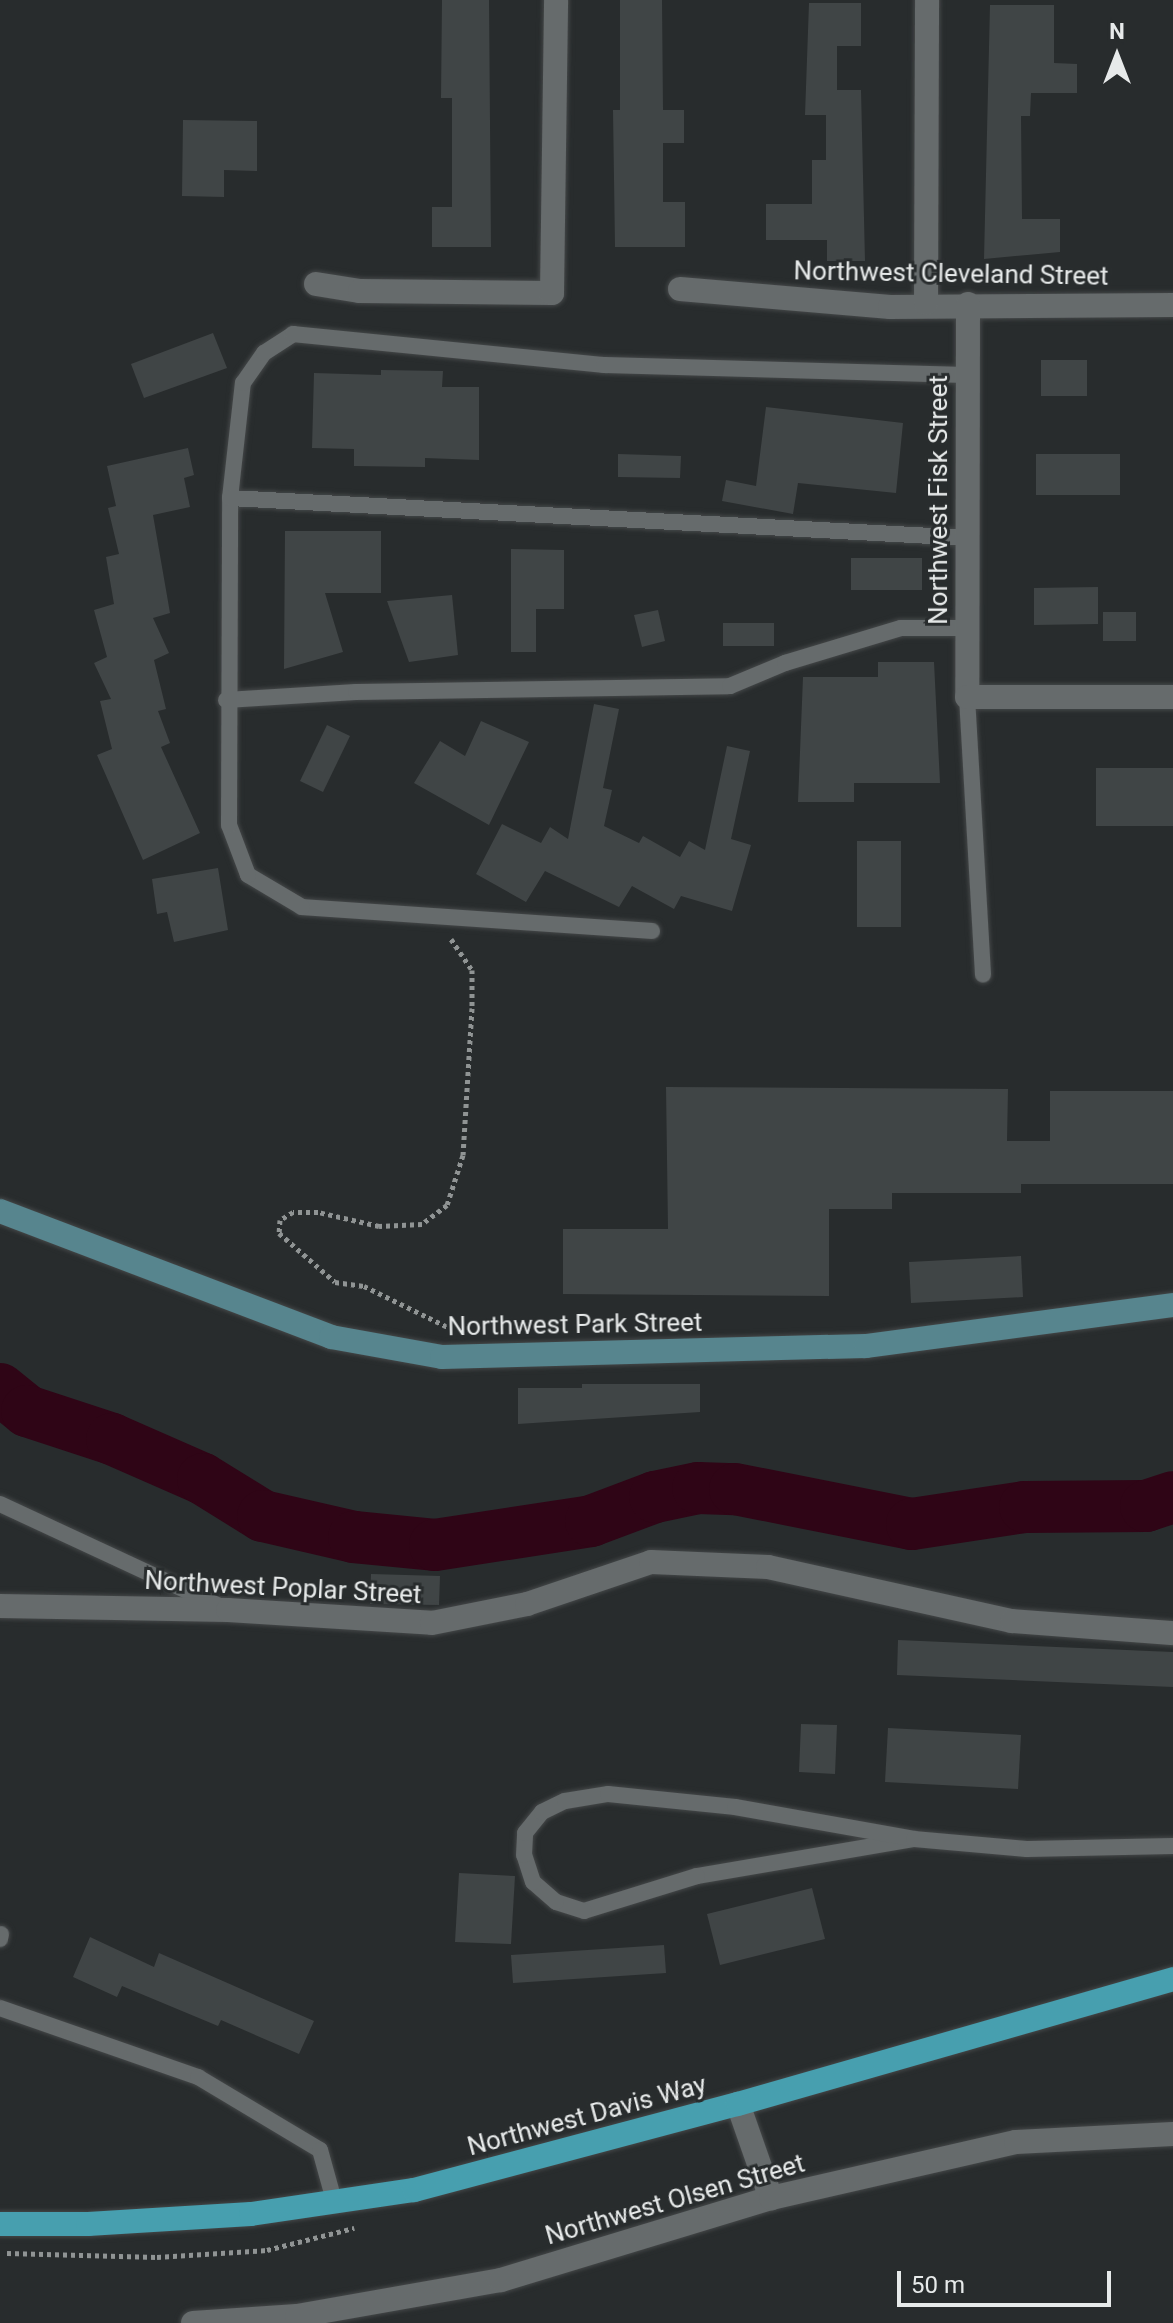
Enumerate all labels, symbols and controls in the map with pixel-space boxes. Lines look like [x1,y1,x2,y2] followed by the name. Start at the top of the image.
[1077,16,1157,96] north arrow
[1109,19,1125,44] text: N
[793,256,1109,292] street label: Northwest Cleveland Street
[923,375,955,625] street label: Northwest Fisk Street
[447,1307,703,1343] street label: Northwest Park Street
[144,1565,422,1611] street label: Northwest Poplar Street
[464,2069,710,2163] street label: Northwest Davis Way
[542,2148,808,2252] street label: Northwest Olsen Street
[901,2255,1115,2305] scale bar
[911,2271,965,2299] text: 50 m

